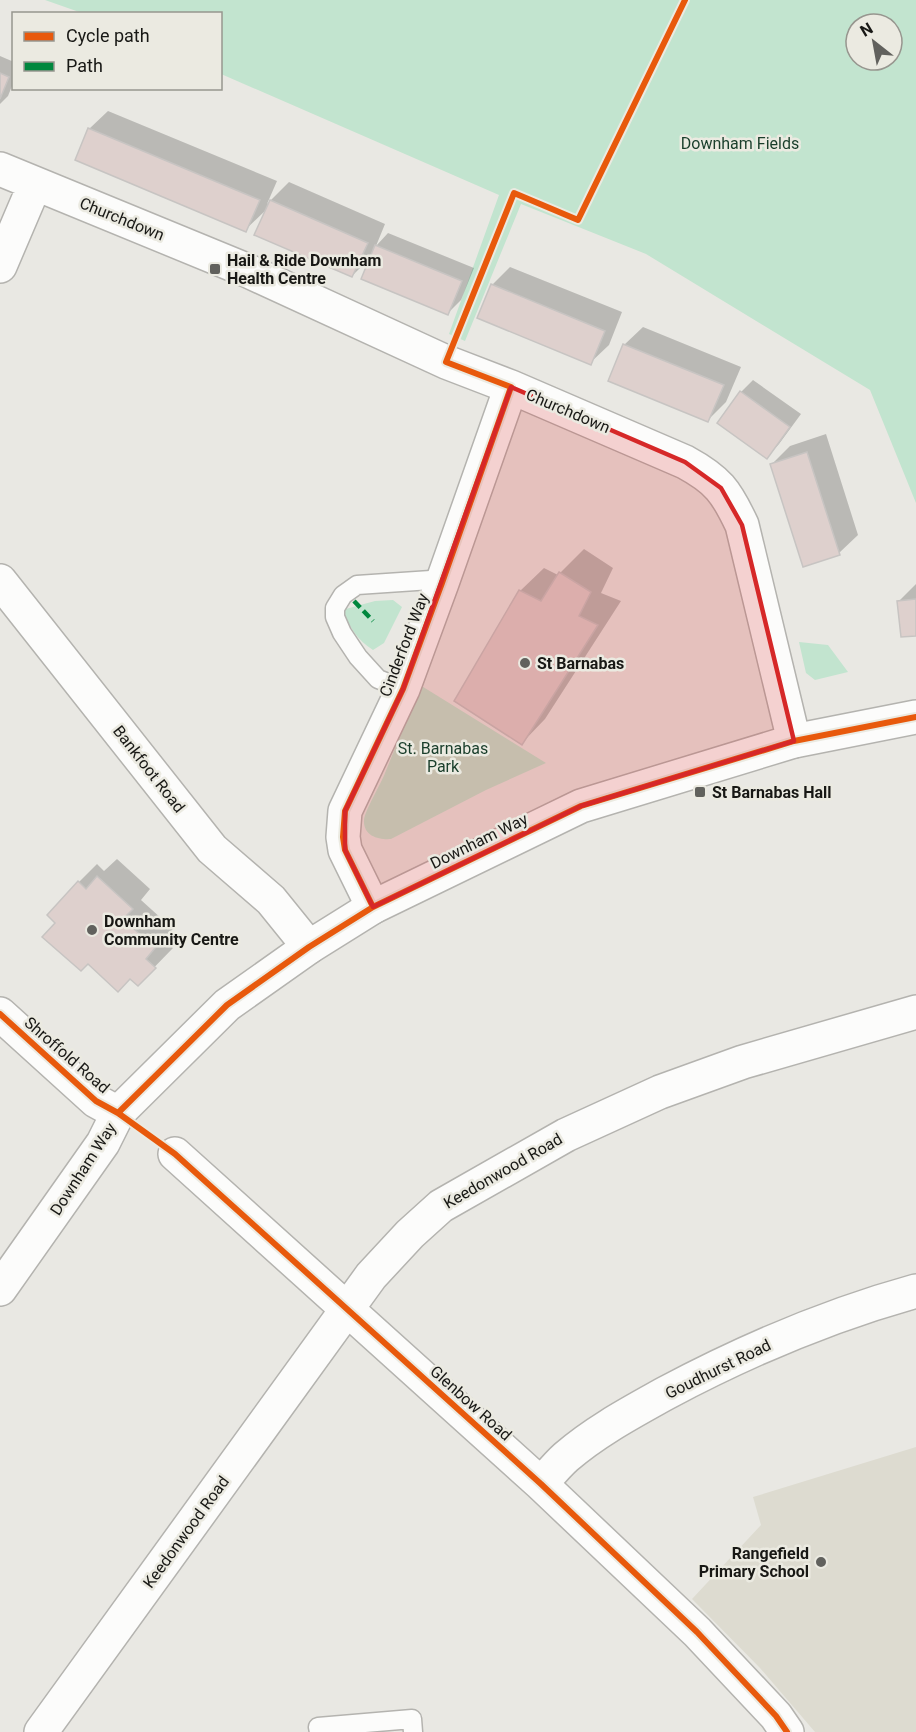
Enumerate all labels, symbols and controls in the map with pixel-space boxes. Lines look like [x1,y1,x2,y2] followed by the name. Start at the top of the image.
[12,12,222,90] legend
[844,12,904,72] north arrow
[857,19,876,41] text: N
[66,25,150,46] text: Cycle path
[66,55,103,76] text: Path
[681,134,799,153] park label: Downham Fields
[77,193,167,245] street label: Churchdown
[227,251,381,288] place label: Hail & Ride Downham Health Centre
[208,262,222,276] marker: Hail & Ride Downham Health Centre
[523,385,613,437] street label: Churchdown
[376,590,433,699] street label: Cinderford Way
[537,654,624,673] place label: St Barnabas
[518,656,532,670] marker: St Barnabas
[109,722,189,816] street label: Bankfoot Road
[398,739,488,776] park label: St. Barnabas Park
[712,783,832,802] place label: St Barnabas Hall
[693,785,707,799] marker: St Barnabas Hall
[427,809,531,873] street label: Downham Way
[104,912,239,949] place label: Downham Community Centre
[85,923,99,937] marker: Downham Community Centre
[21,1013,113,1097] street label: Shroffold Road
[46,1119,120,1219] street label: Downham Way
[440,1129,566,1213] street label: Keedonwood Road
[662,1335,774,1403] street label: Goudhurst Road
[426,1362,516,1444] street label: Glenbow Road
[139,1472,233,1592] street label: Keedonwood Road
[699,1544,809,1581] place label: Rangefield Primary School
[814,1555,828,1569] marker: Rangefield Primary School

